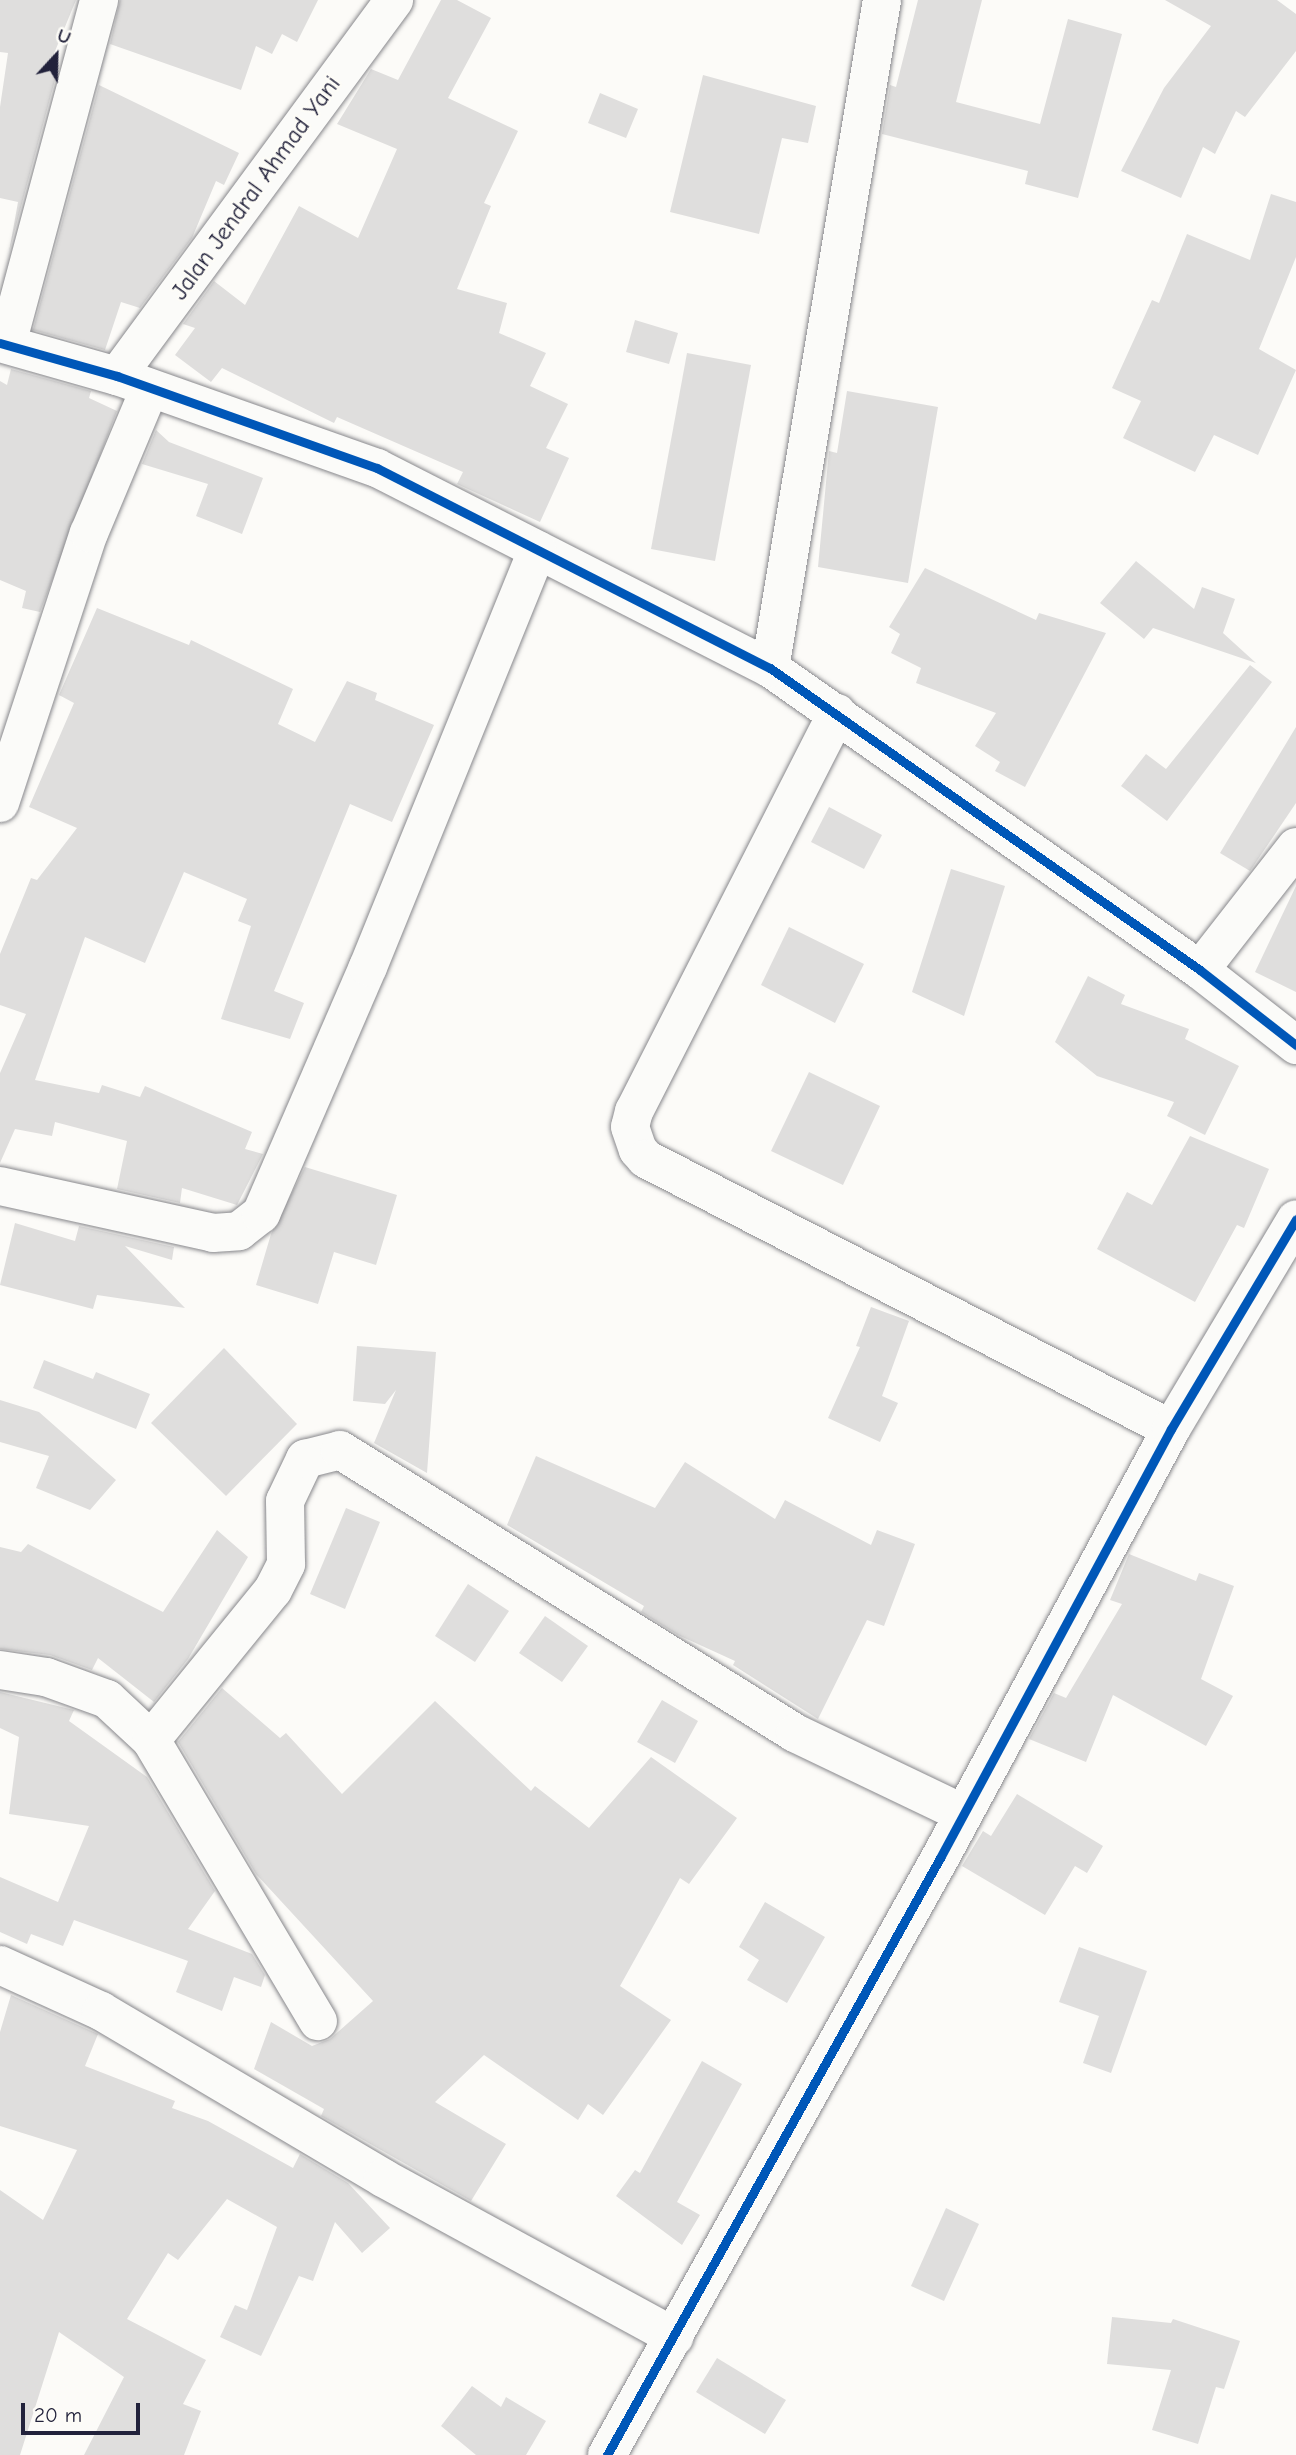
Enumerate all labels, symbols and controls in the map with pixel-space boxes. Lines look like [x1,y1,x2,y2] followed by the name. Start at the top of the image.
[21,21,91,91] north arrow
[54,24,74,49] text: U
[165,70,347,306] street label: Jalan Jendral Ahmad Yani
[24,2388,144,2432] scale bar
[34,2403,82,2427] text: 20 m

